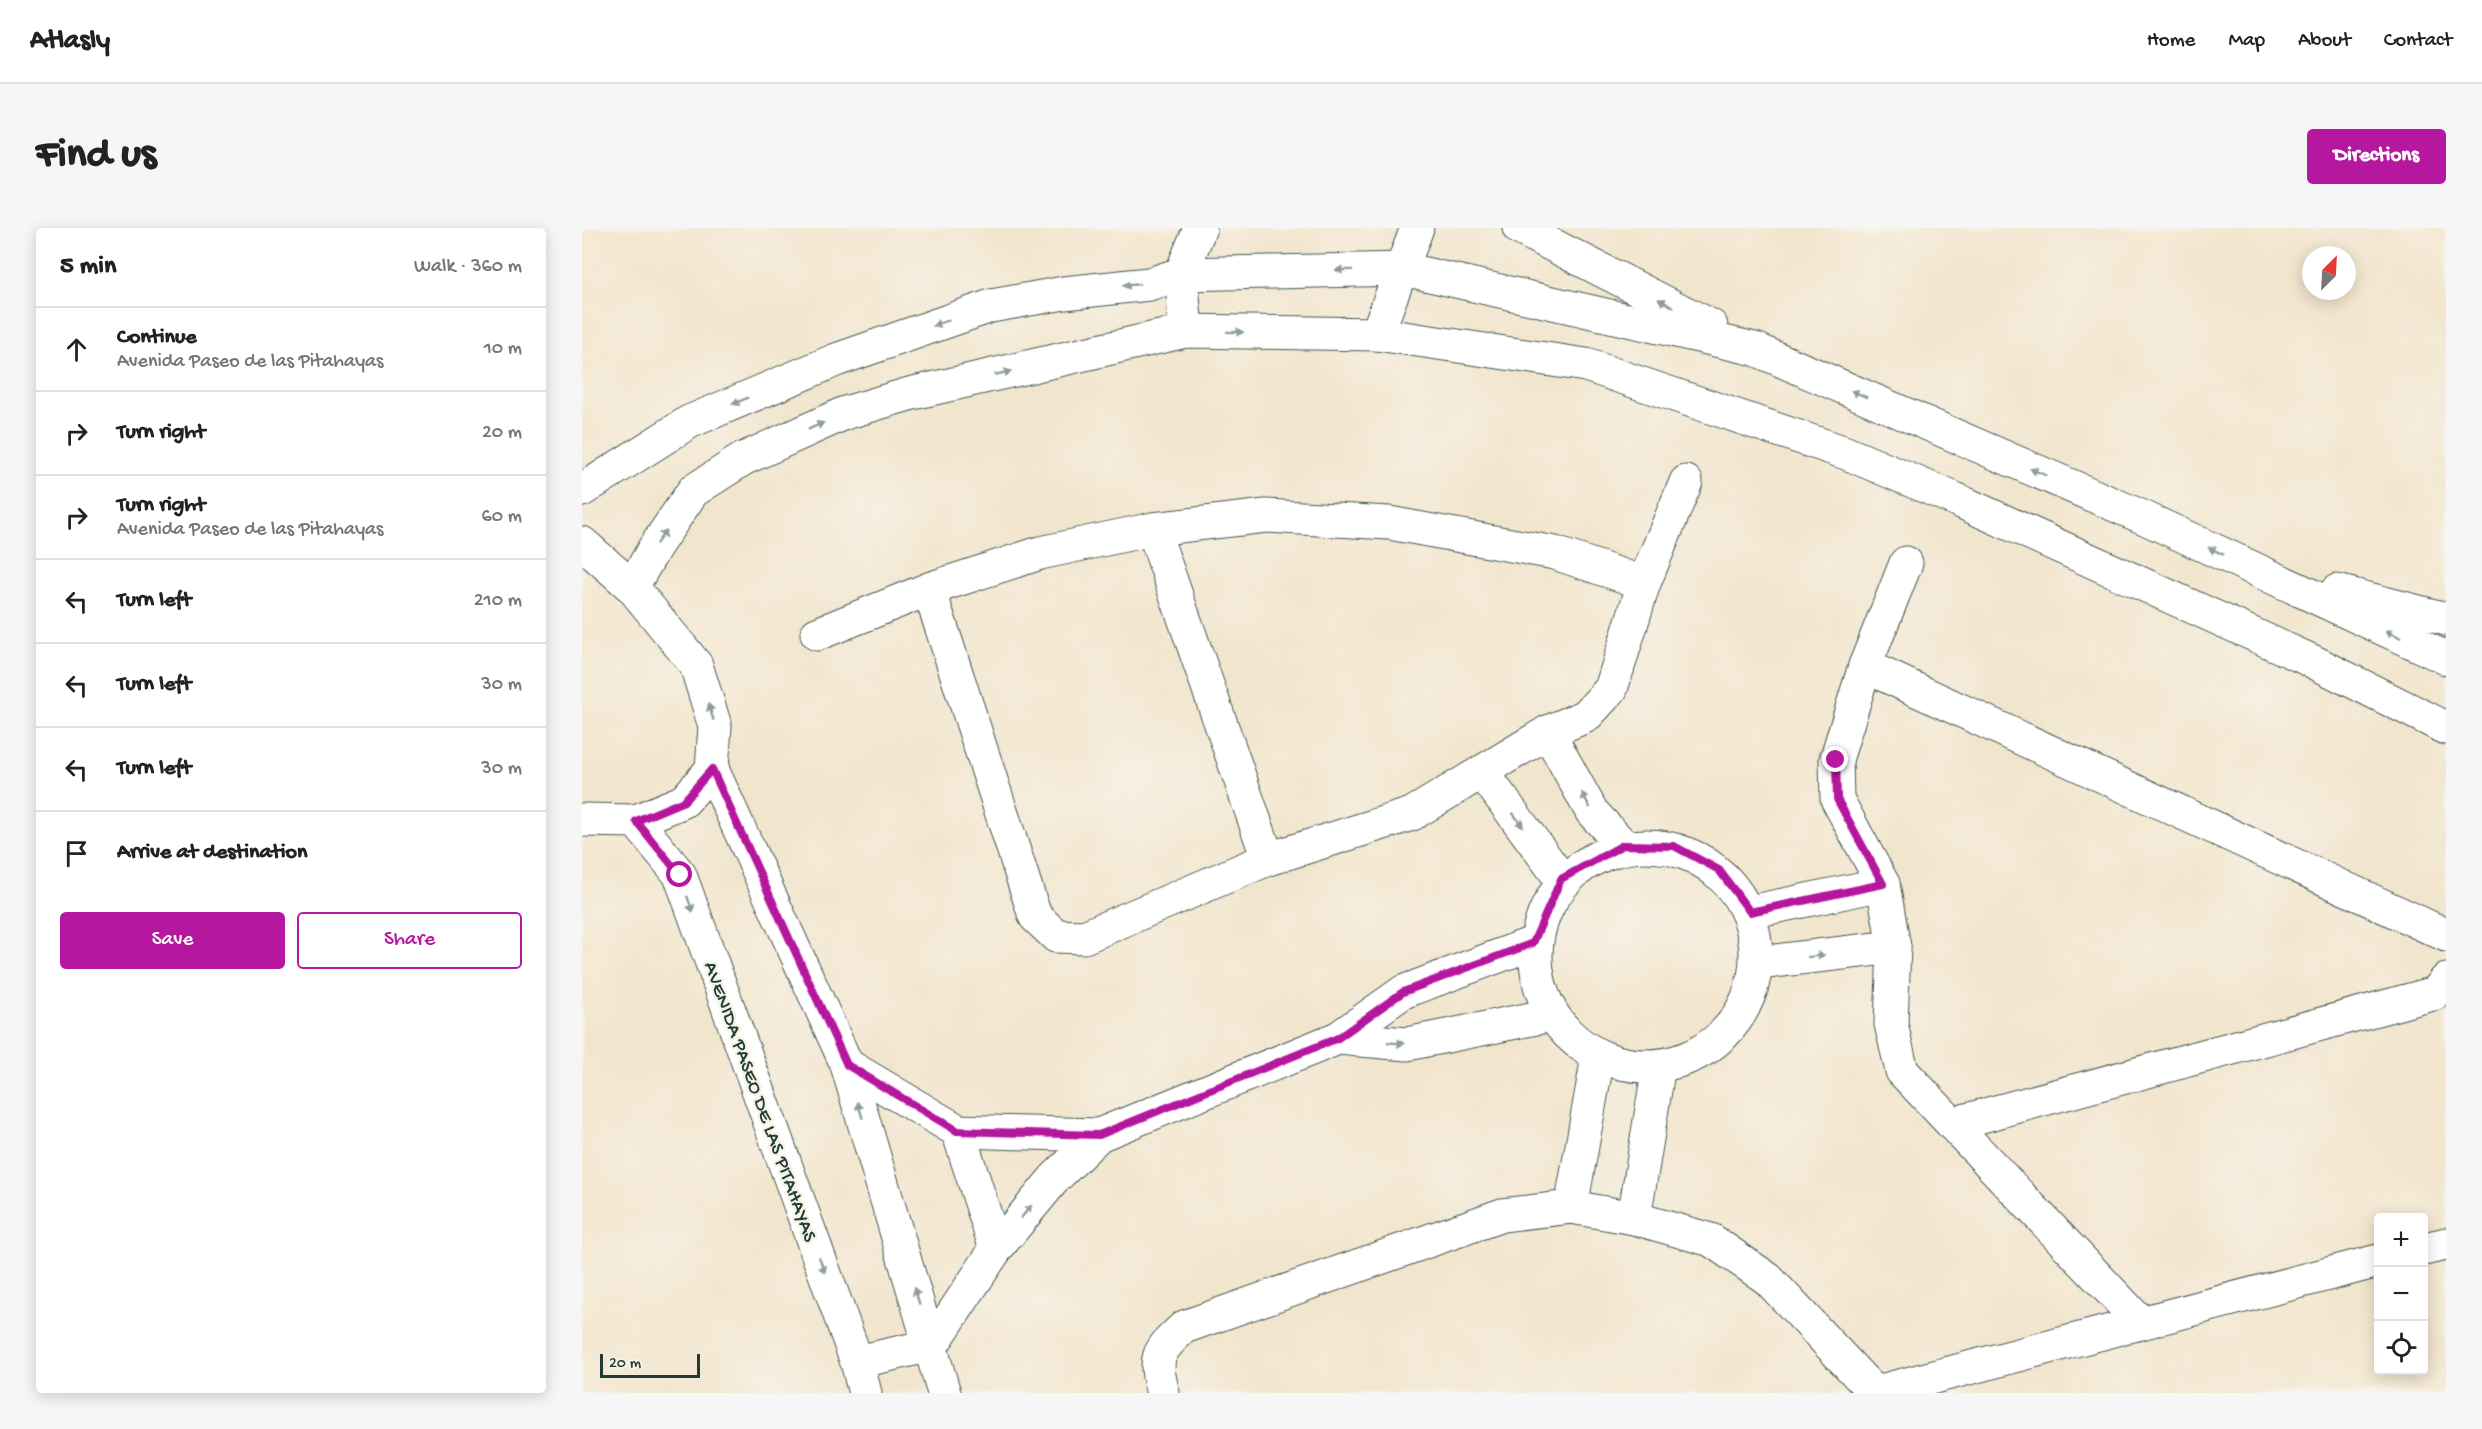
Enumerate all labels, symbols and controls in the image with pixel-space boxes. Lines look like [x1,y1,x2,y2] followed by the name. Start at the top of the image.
[30,25,110,58] text: Atlasly
[2147,29,2195,54] text: Home
[2228,29,2265,54] text: Map
[2298,29,2351,54] text: About
[2384,29,2452,54] text: Contact
[2307,129,2446,184] button: Directions
[36,132,156,181] text: Find us
[2302,246,2356,300] north arrow
[60,252,116,283] text: 5 min
[414,256,522,279] text: Walk · 360 m
[1335,266,1354,275] one-way arrow
[1122,281,1141,290] one-way arrow
[1657,298,1674,308] one-way arrow
[932,319,950,328] one-way arrow
[117,325,197,351] text: Continue
[1226,327,1245,336] one-way arrow
[60,333,93,366] icon: ahead
[484,338,522,361] text: 10 m
[117,351,383,374] text: Avenida Paseo de las Pitahayas
[994,367,1012,377] one-way arrow
[1850,389,1868,399] one-way arrow
[730,396,748,406] one-way arrow
[60,417,93,450] icon: right
[117,420,205,446] text: Turn right
[482,422,522,445] text: 20 m
[808,422,825,431] one-way arrow
[2030,467,2047,476] one-way arrow
[117,493,205,519] text: Turn right
[60,501,93,534] icon: right
[482,506,522,529] text: 60 m
[117,519,383,542] text: Avenida Paseo de las Pitahayas
[655,529,667,545] one-way arrow
[2208,547,2225,556] one-way arrow
[60,585,93,618] icon: left
[117,588,191,614] text: Turn left
[474,590,522,613] text: 210 m
[2384,628,2402,638] one-way arrow
[60,669,93,702] icon: left
[117,672,191,698] text: Turn left
[481,674,522,697] text: 30 m
[706,702,715,720] one-way arrow
[1822,746,1848,772] route end
[60,753,93,786] icon: left
[117,756,191,782] text: Turn left
[481,758,522,781] text: 30 m
[1581,791,1591,808] one-way arrow
[1512,812,1524,828] one-way arrow
[60,837,93,870] icon: arrive
[117,840,307,866] text: Arrive at destination
[666,861,692,887] route start
[686,895,696,913] one-way arrow
[60,912,285,969] button: Save
[297,912,522,969] button: Share
[1807,951,1826,961] one-way arrow
[697,959,820,1246] street label: AVENIDA PASEO DE LAS PITAHAYAS
[1387,1038,1406,1048] one-way arrow
[855,1101,864,1119] one-way arrow
[1020,1204,1033,1220] one-way arrow
[2374,1213,2428,1375] map controls
[2374,1213,2428,1267] button: +
[817,1256,827,1274] one-way arrow
[2374,1267,2428,1321] button: −
[912,1287,921,1305] one-way arrow
[2374,1321,2428,1375] button: locate
[600,1351,700,1378] scale bar
[609,1355,641,1374] text: 20 m

